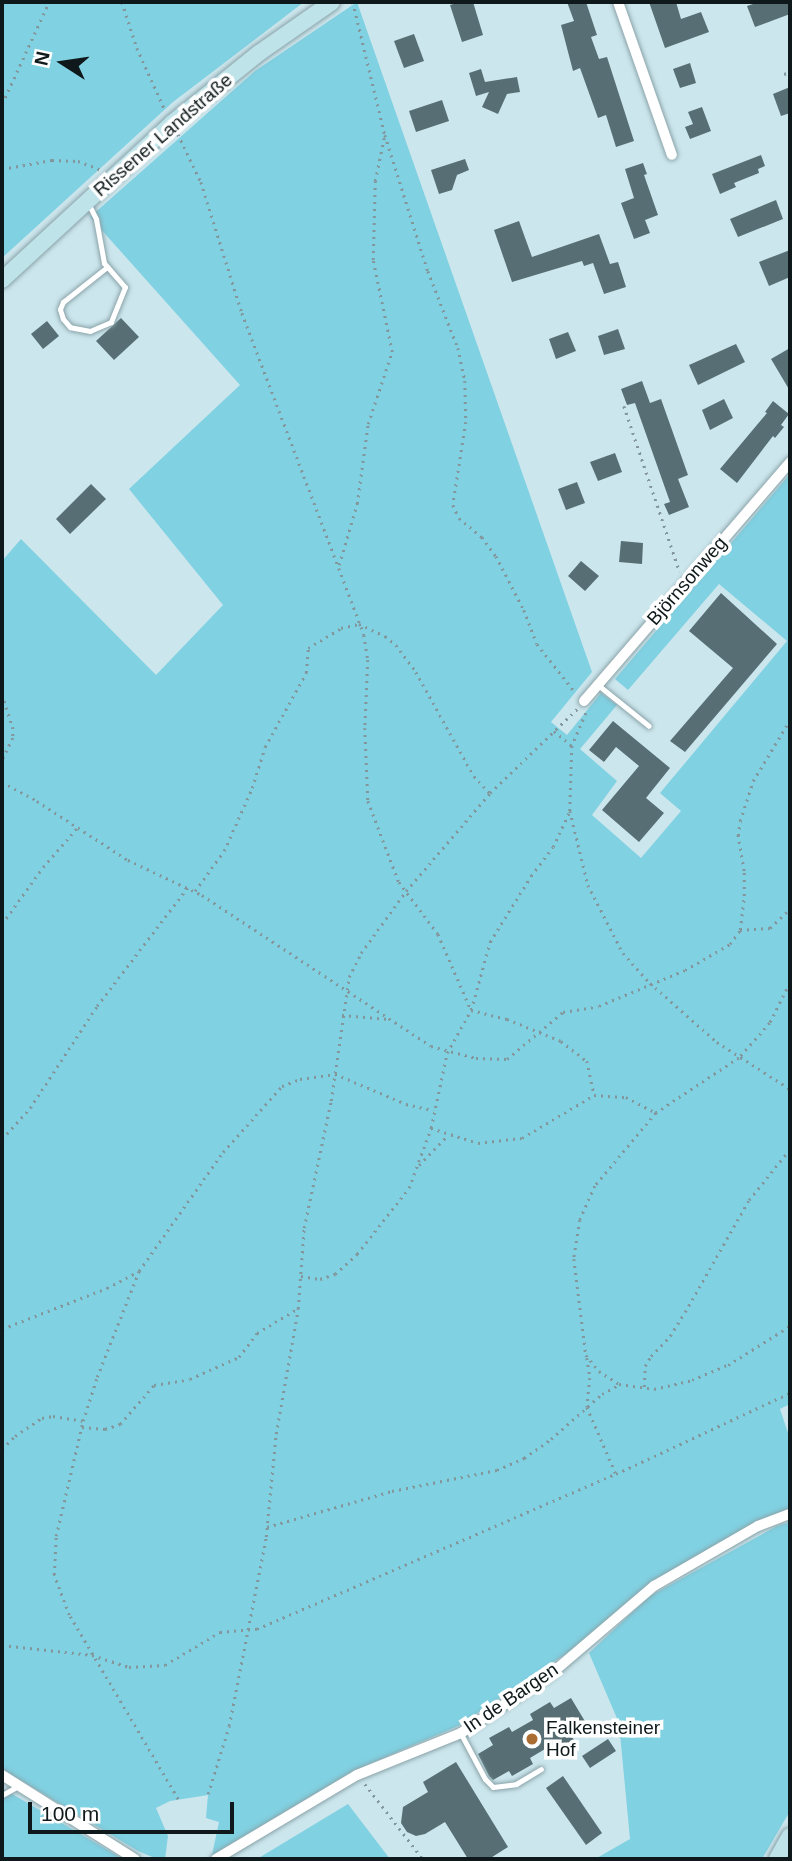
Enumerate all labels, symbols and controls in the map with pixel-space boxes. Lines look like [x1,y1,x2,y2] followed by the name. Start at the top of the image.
[28,28,98,98] north arrow
[30,50,54,67] text: N
[89,69,237,201] street label: Rissener Landstraße
[642,532,732,630] street label: Björnsonweg
[460,1658,562,1738] street label: In de Bargen
[546,1717,660,1761] place label: Falkensteiner Hof
[524,1731,540,1747] marker: Falkensteiner Hof
[32,1787,238,1831] scale bar
[41,1802,99,1825] text: 100 m

